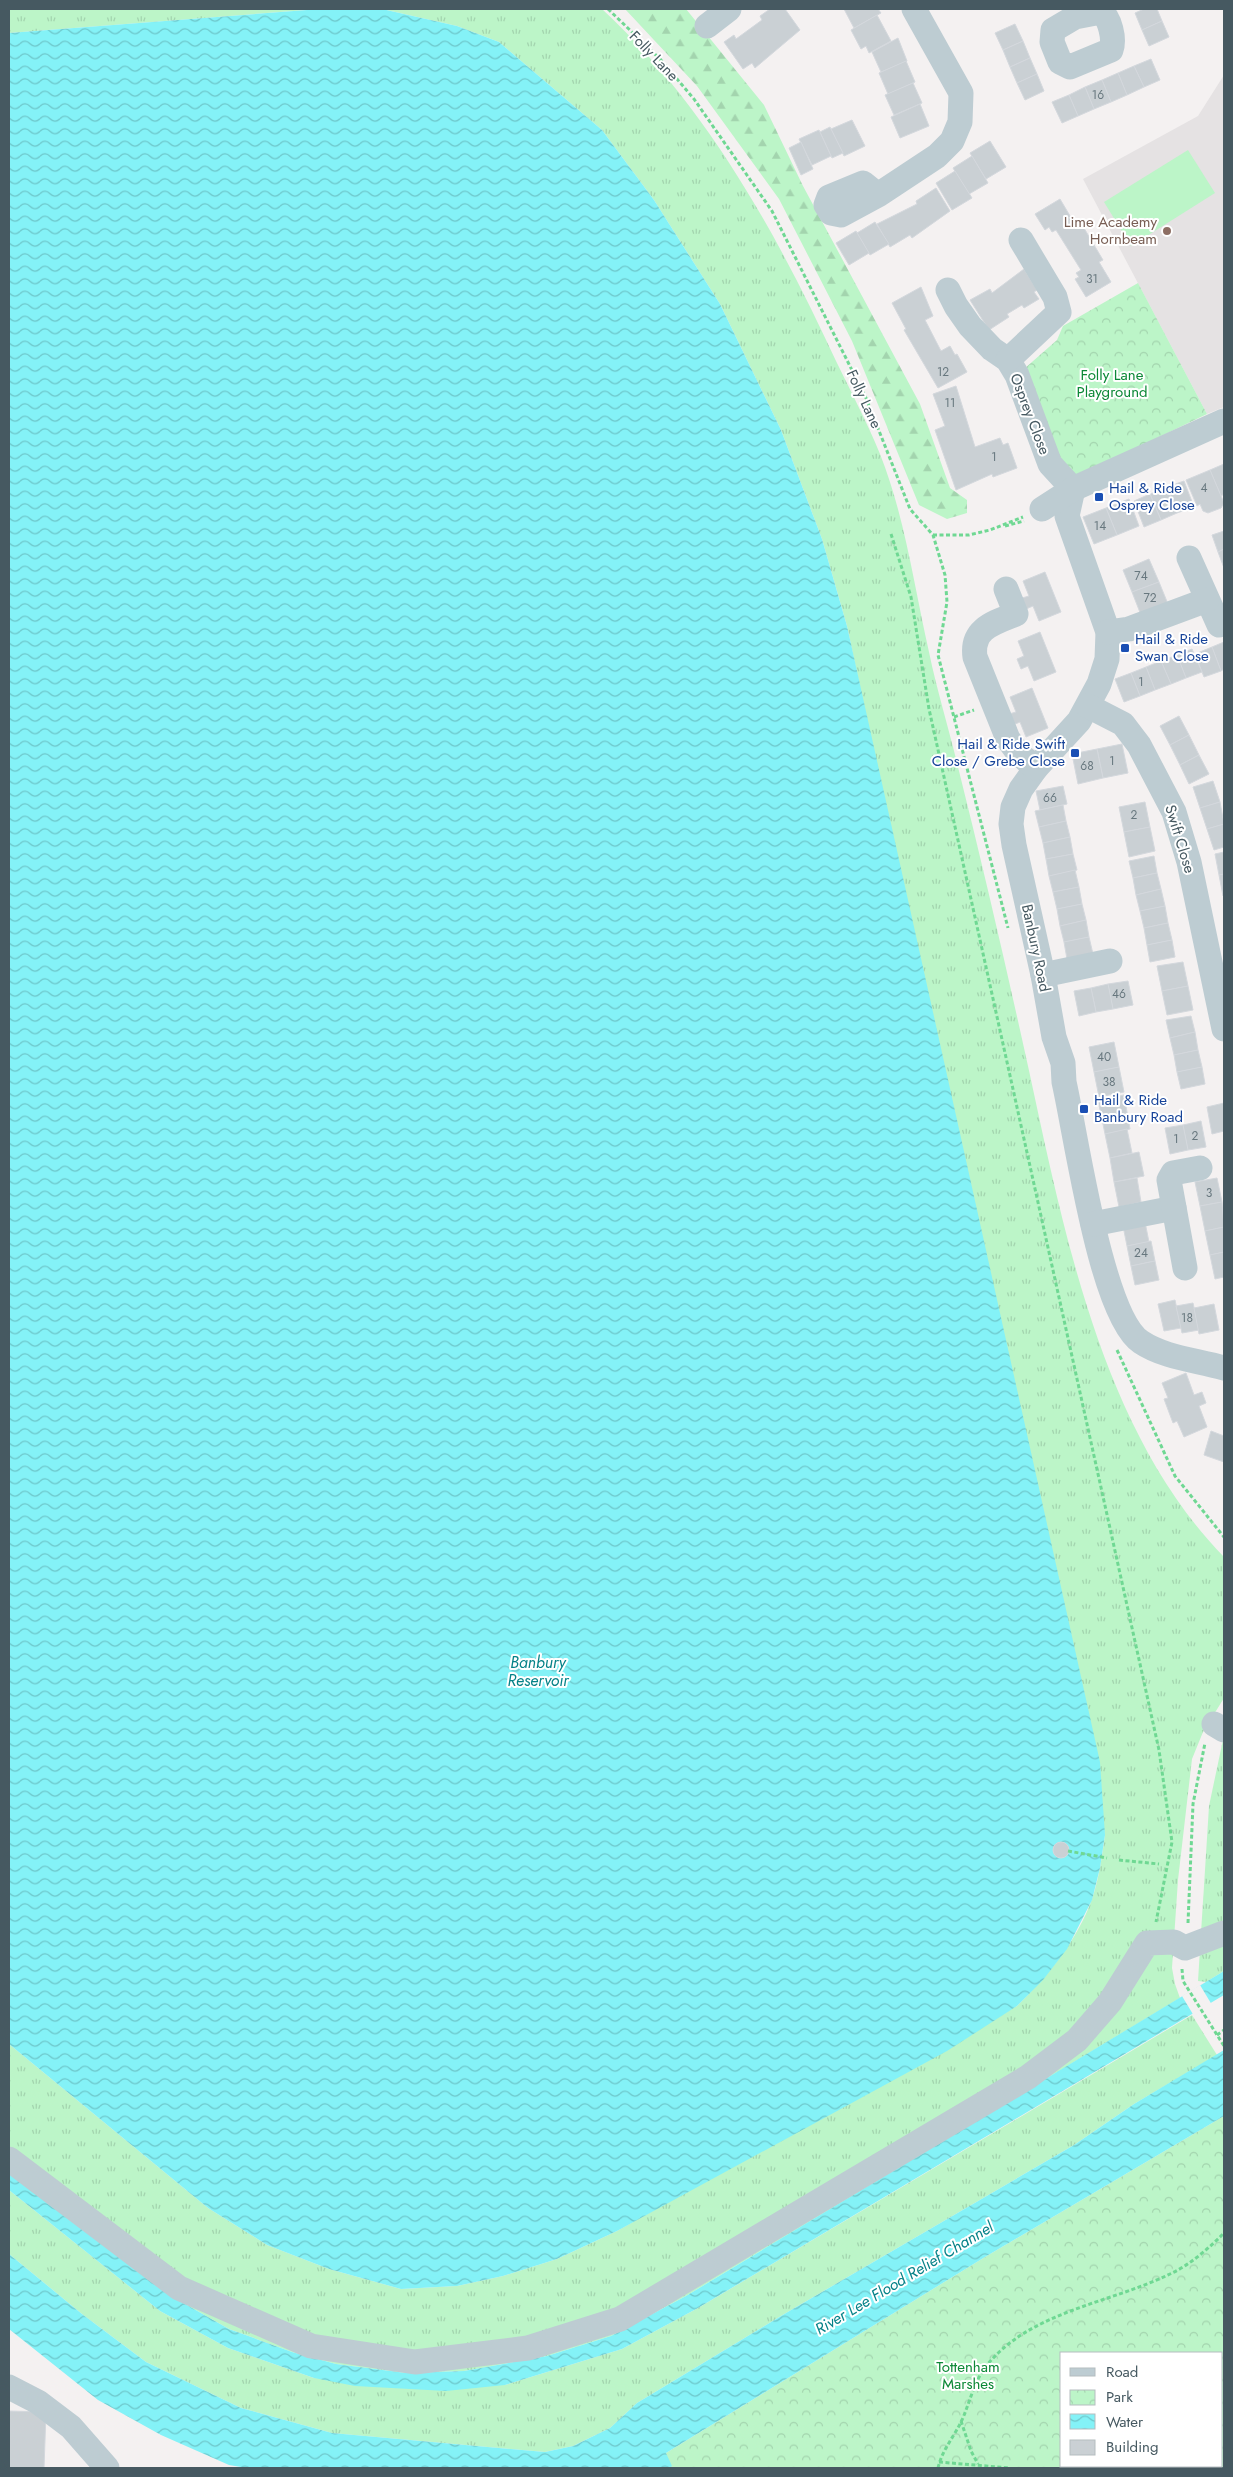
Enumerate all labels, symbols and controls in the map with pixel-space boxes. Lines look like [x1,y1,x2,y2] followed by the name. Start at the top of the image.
[624,26,684,86] street label: Folly Lane
[1092,86,1104,104] house number: 16
[1064,211,1157,250] place label: Lime Academy Hornbeam
[1161,225,1173,237] marker: Lime Academy Hornbeam
[1086,270,1098,288] house number: 31
[937,363,949,381] house number: 12
[1076,364,1148,403] park label: Folly Lane Playground
[841,366,887,432] street label: Folly Lane
[1004,370,1056,458] street label: Osprey Close
[945,394,955,412] house number: 11
[991,448,997,466] house number: 1
[1109,477,1195,516] place label: Hail & Ride Osprey Close
[1201,479,1208,497] house number: 4
[1093,491,1105,503] marker: Hail & Ride Osprey Close
[1094,517,1106,535] house number: 14
[1134,567,1148,585] house number: 74
[1143,589,1157,607] house number: 72
[1135,628,1209,667] place label: Hail & Ride Swan Close
[1119,642,1131,654] marker: Hail & Ride Swan Close
[1138,673,1144,691] house number: 1
[932,733,1065,772] place label: Hail & Ride Swift Close / Grebe Close
[1069,747,1081,759] marker: Hail & Ride Swift Close / Grebe Close
[1109,752,1115,770] house number: 1
[1080,757,1094,775] house number: 68
[1043,789,1057,807] house number: 66
[1159,802,1201,876] street label: Swift Close
[1131,806,1138,824] house number: 2
[1016,902,1056,994] street label: Banbury Road
[1112,985,1126,1003] house number: 46
[1097,1048,1111,1066] house number: 40
[1102,1073,1116,1091] house number: 38
[1094,1089,1183,1128] place label: Hail & Ride Banbury Road
[1078,1103,1090,1115] marker: Hail & Ride Banbury Road
[1192,1127,1199,1145] house number: 2
[1173,1130,1179,1148] house number: 1
[1206,1184,1213,1202] house number: 3
[1134,1244,1148,1262] house number: 24
[1181,1309,1193,1327] house number: 18
[507,1651,570,1692] water label: Banbury Reservoir
[811,2215,999,2340] water label: River Lee Flood Relief Channel
[1060,2352,1223,2467] legend
[936,2356,1000,2395] park label: Tottenham Marshes
[1106,2361,1138,2383] text: Road
[1106,2386,1133,2408] text: Park
[1106,2411,1144,2433] text: Water
[1106,2436,1158,2458] text: Building

